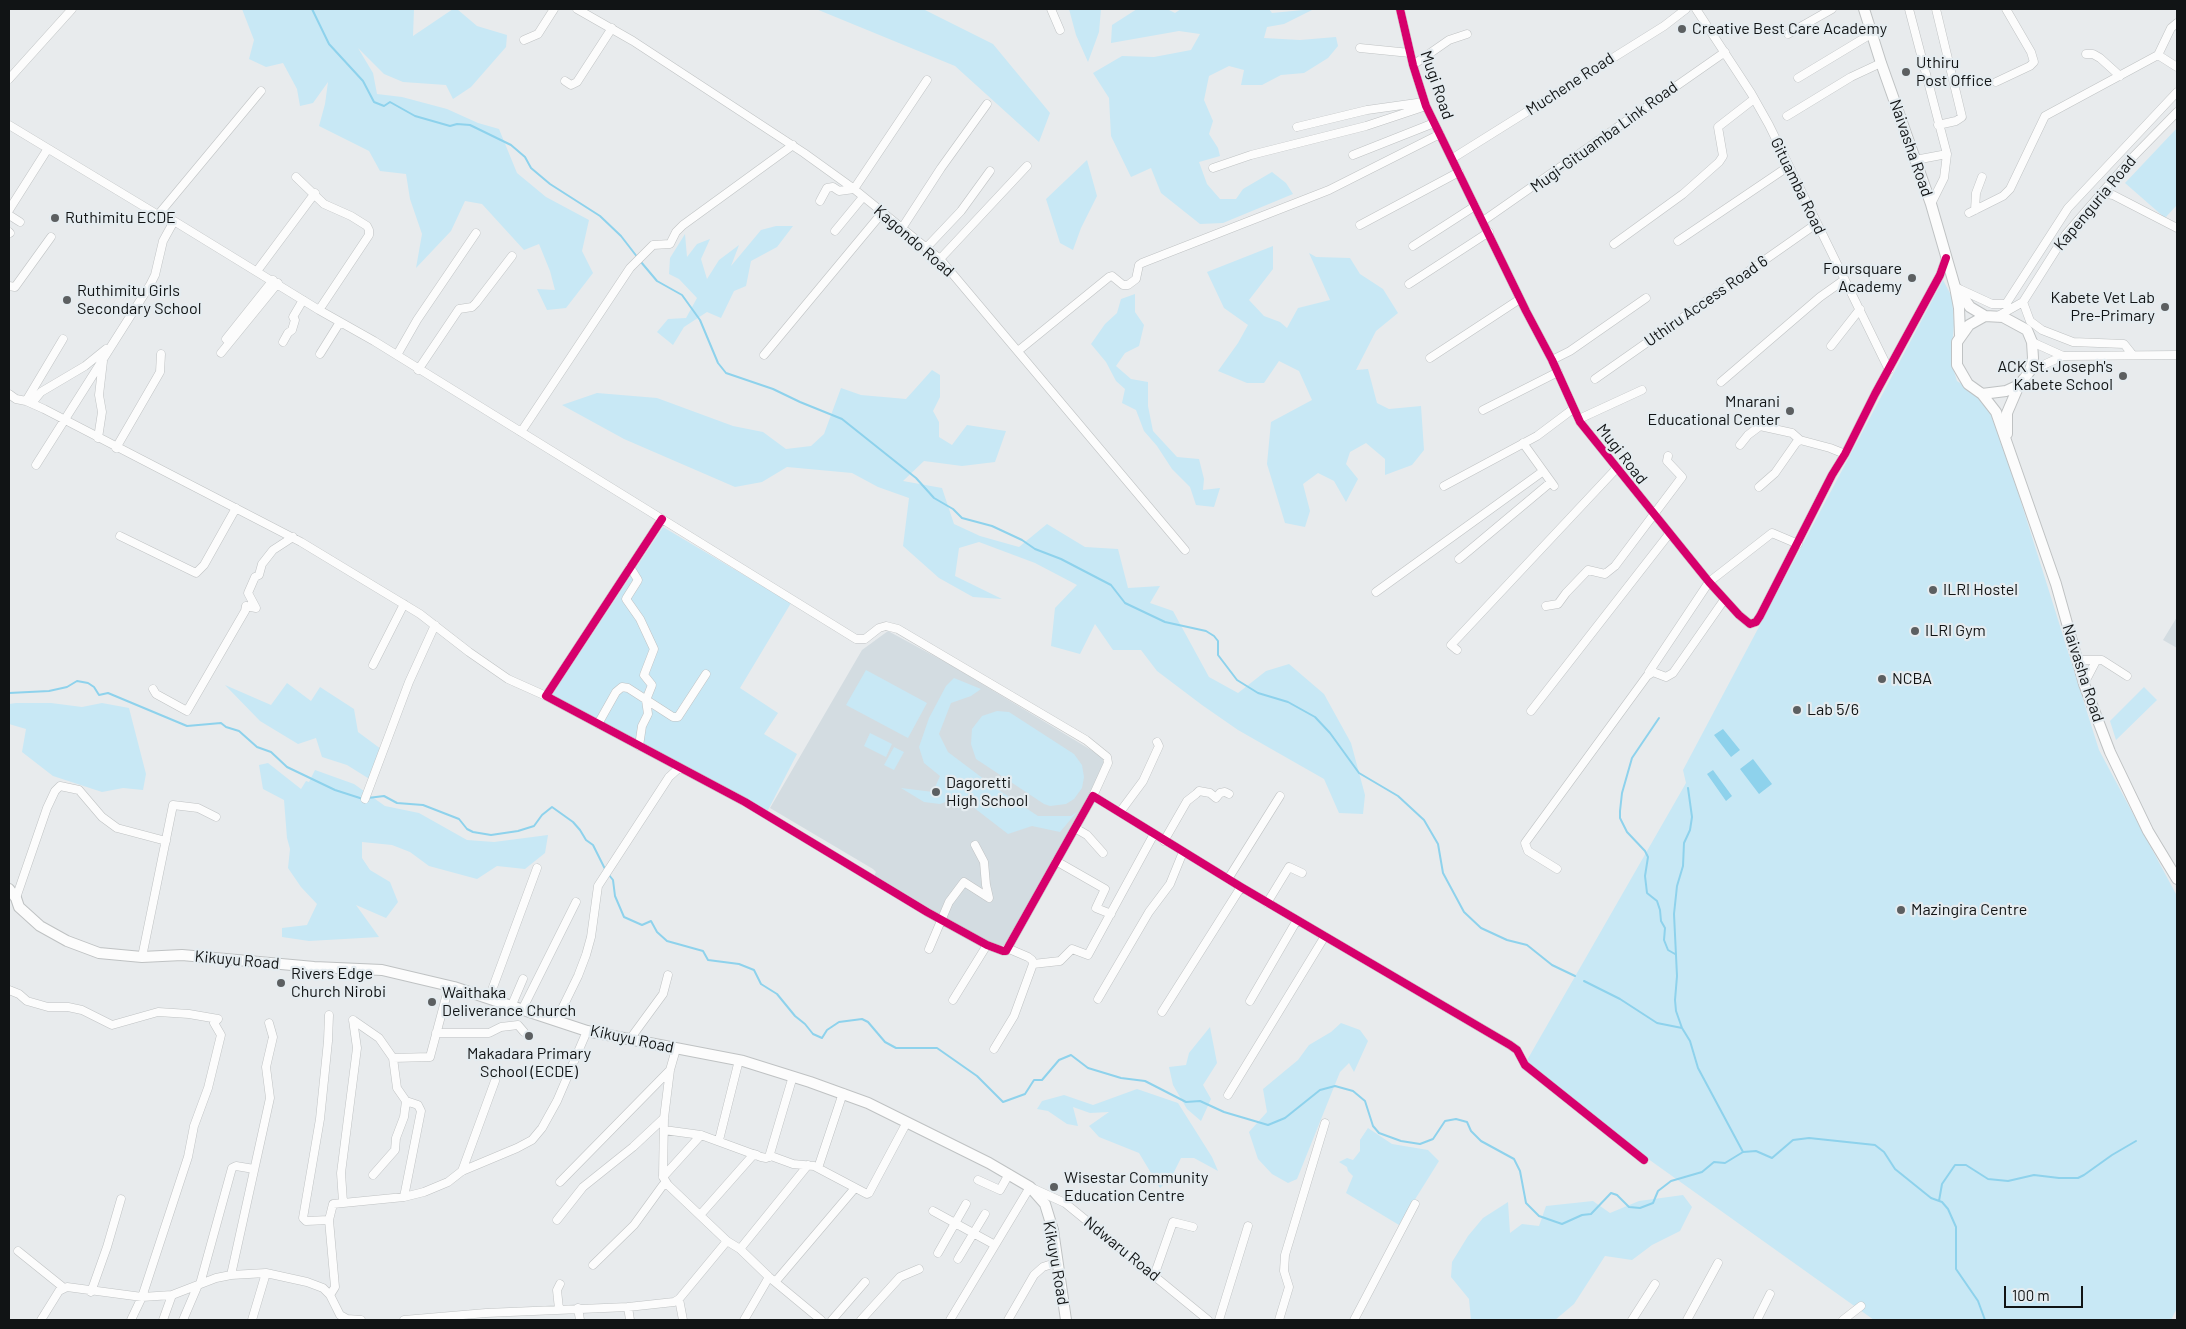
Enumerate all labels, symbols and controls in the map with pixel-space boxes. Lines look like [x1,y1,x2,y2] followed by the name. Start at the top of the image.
[1692,19,1887,39] place label: Creative Best Care Academy
[1676,23,1688,35] marker: Creative Best Care Academy
[1416,48,1458,122] street label: Mugi Road
[1522,48,1618,120] street label: Muchene Road
[1916,53,1992,91] place label: Uthiru Post Office
[1900,66,1912,78] marker: Uthiru Post Office
[1527,77,1681,197] street label: Mugi-Gituamba Link Road
[1885,97,1937,199] street label: Naivasha Road
[1766,135,1830,237] street label: Gituamba Road
[2050,152,2140,254] street label: Kapenguria Road
[870,201,958,281] street label: Kagondo Road
[65,208,176,228] place label: Ruthimitu ECDE
[49,212,61,224] marker: Ruthimitu ECDE
[1641,251,1771,351] street label: Uthiru Access Road 6
[1823,259,1902,297] place label: Foursquare Academy
[1906,272,1918,284] marker: Foursquare Academy
[77,281,201,319] place label: Ruthimitu Girls Secondary School
[2051,288,2155,326] place label: Kabete Vet Lab Pre-Primary
[61,294,73,306] marker: Ruthimitu Girls Secondary School
[2159,301,2171,313] marker: Kabete Vet Lab Pre-Primary
[1997,357,2113,395] place label: ACK St. Joseph's Kabete School
[2117,370,2129,382] marker: ACK St. Joseph's Kabete School
[1647,392,1780,430] place label: Mnarani Educational Center
[1784,405,1796,417] marker: Mnarani Educational Center
[1593,420,1651,488] street label: Mugi Road
[1943,580,2018,600] place label: ILRI Hostel
[1927,584,1939,596] marker: ILRI Hostel
[1925,621,1986,641] place label: ILRI Gym
[2058,622,2108,724] street label: Naivasha Road
[1909,625,1921,637] marker: ILRI Gym
[1892,669,1932,689] place label: NCBA
[1876,673,1888,685] marker: NCBA
[1807,700,1859,720] place label: Lab 5/6
[1791,704,1803,716] marker: Lab 5/6
[946,773,1028,811] place label: Dagoretti High School
[930,786,942,798] marker: Dagoretti High School
[1911,900,2027,920] place label: Mazingira Centre
[1895,904,1907,916] marker: Mazingira Centre
[194,947,280,973] street label: Kikuyu Road
[291,964,386,1002] place label: Rivers Edge Church Nirobi
[275,977,287,989] marker: Rivers Edge Church Nirobi
[442,983,576,1021] place label: Waithaka Deliverance Church
[426,996,438,1008] marker: Waithaka Deliverance Church
[588,1021,676,1057] street label: Kikuyu Road
[523,1030,535,1042] marker: Makadara Primary School (ECDE)
[467,1044,591,1082] place label: Makadara Primary School (ECDE)
[1064,1168,1208,1206] place label: Wisestar Community Education Centre
[1048,1181,1060,1193] marker: Wisestar Community Education Centre
[1080,1213,1164,1285] street label: Ndwaru Road
[1039,1219,1073,1307] street label: Kikuyu Road
[2006,1276,2085,1308] scale bar
[2012,1286,2050,1304] text: 100 m

